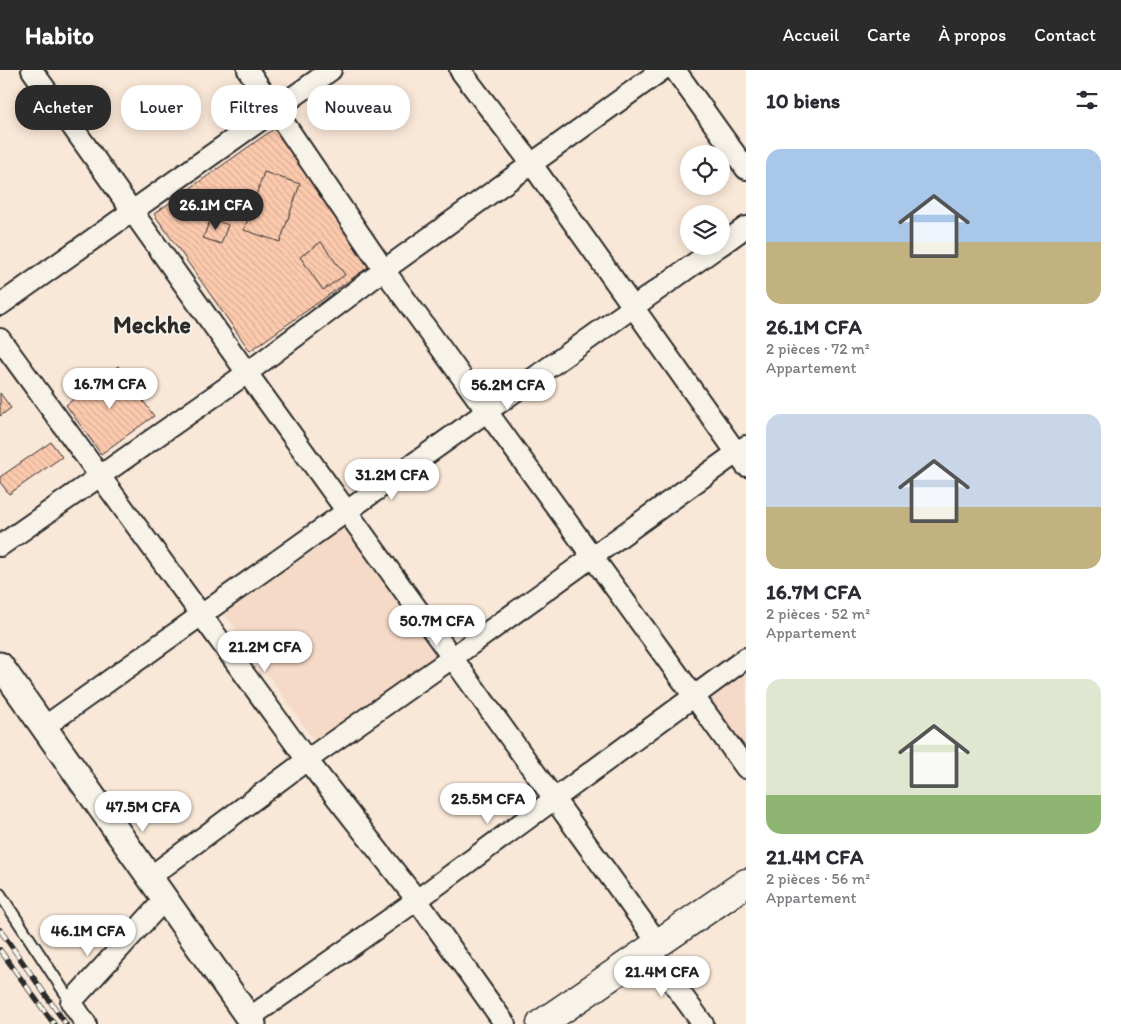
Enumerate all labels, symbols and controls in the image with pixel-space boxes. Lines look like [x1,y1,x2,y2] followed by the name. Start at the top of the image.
[25,21,94,50] text: Habito
[783,24,839,46] text: Accueil
[867,24,910,46] text: Carte
[938,24,1006,46] text: À propos
[1034,24,1096,46] text: Contact
[15,85,111,130] chip: Acheter
[121,85,201,130] chip: Louer
[211,85,297,130] chip: Filtres
[307,85,410,130] chip: Nouveau
[1073,86,1101,114] icon: filters
[766,88,840,113] text: 10 biens
[680,145,730,255] map controls
[680,145,730,195] button: locate
[889,181,979,271] icon: home
[159,189,273,231] pin: 26.1M CFA
[179,195,253,214] text: 26.1M CFA
[680,205,730,255] button: layers
[113,310,191,339] district label: Meckhe
[766,314,862,339] text: 26.1M CFA
[766,339,870,358] text: 2 pièces · 72 m²
[766,358,857,377] text: Appartement
[53,368,167,410] pin: 16.7M CFA
[451,368,565,411] pin: 56.2M CFA
[74,374,146,393] text: 16.7M CFA
[471,375,545,394] text: 56.2M CFA
[889,446,979,536] icon: home
[335,458,449,501] pin: 31.2M CFA
[355,465,429,484] text: 31.2M CFA
[766,579,861,604] text: 16.7M CFA
[380,604,494,647] pin: 50.7M CFA
[766,604,870,623] text: 2 pièces · 52 m²
[400,611,474,630] text: 50.7M CFA
[766,623,857,642] text: Appartement
[208,630,322,673] pin: 21.2M CFA
[228,637,302,656] text: 21.2M CFA
[889,711,979,801] icon: home
[431,782,545,825] pin: 25.5M CFA
[451,789,525,808] text: 25.5M CFA
[86,790,200,833] pin: 47.5M CFA
[106,797,180,816] text: 47.5M CFA
[766,844,863,869] text: 21.4M CFA
[766,869,870,888] text: 2 pièces · 56 m²
[766,888,857,907] text: Appartement
[31,914,145,957] pin: 46.1M CFA
[51,921,125,940] text: 46.1M CFA
[605,956,719,998] pin: 21.4M CFA
[625,962,699,981] text: 21.4M CFA

